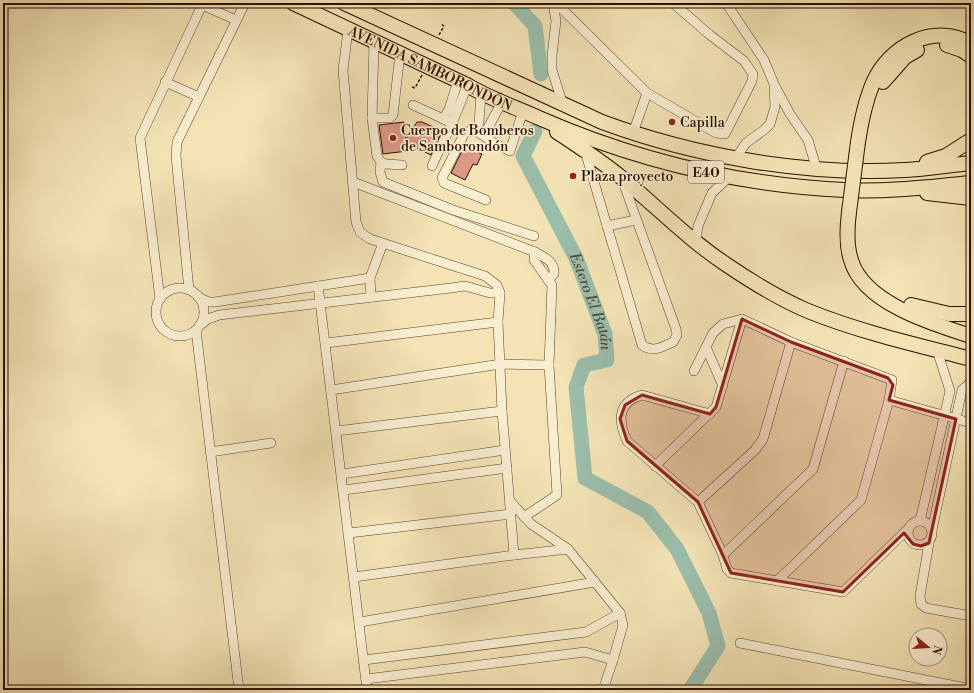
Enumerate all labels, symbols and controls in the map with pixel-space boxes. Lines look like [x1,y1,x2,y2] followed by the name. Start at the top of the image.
[344,22,515,116] street label: AVENIDA SAMBORONDÓN
[680,114,726,132] place label: Capilla
[667,117,677,127] marker: Capilla
[401,122,534,156] place label: Cuerpo de Bomberos de Samborondón
[388,133,398,143] marker: Cuerpo de Bomberos de Samborondón
[688,161,724,183] road number: E40
[581,168,674,186] place label: Plaza proyecto
[568,171,578,181] marker: Plaza proyecto
[565,249,615,351] water label: Estero El Batán
[908,627,948,667] north arrow
[928,643,945,656] text: N

